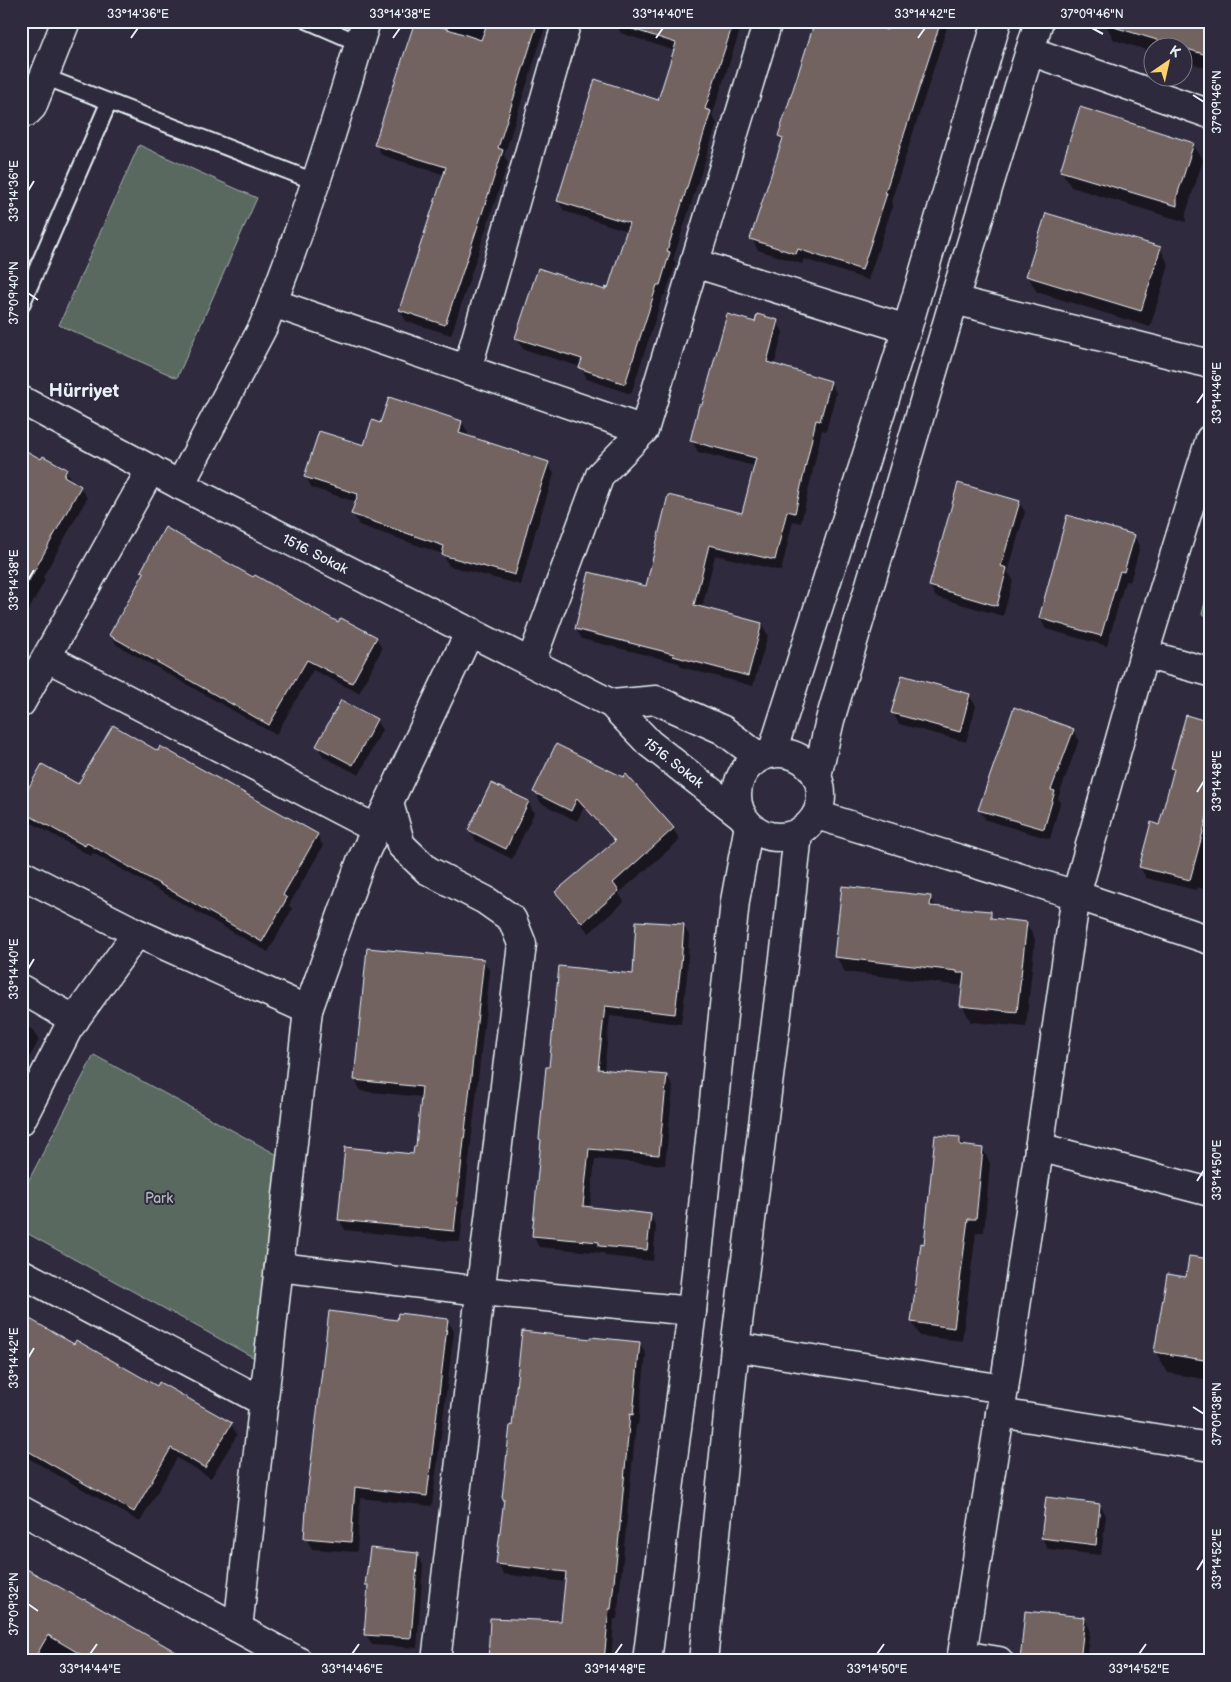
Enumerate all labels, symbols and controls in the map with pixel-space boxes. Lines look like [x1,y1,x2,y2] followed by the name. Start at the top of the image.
[107,7,169,22] text: 33°14'36"E
[369,7,431,22] text: 33°14'38"E
[632,7,694,22] text: 33°14'40"E
[894,7,956,22] text: 33°14'42"E
[1060,7,1124,22] text: 37°09'46"N
[1144,38,1194,88] north arrow
[1166,42,1184,62] text: K
[1210,70,1225,134] text: 37°09'46"N
[7,160,22,222] text: 33°14'36"E
[7,261,22,325] text: 37°09'40"N
[1210,362,1225,424] text: 33°14'46"E
[49,380,120,403] district label: Hürriyet
[280,530,351,577] street label: 1516. Sokak
[7,549,22,611] text: 33°14'38"E
[640,734,707,791] street label: 1516. Sokak
[1210,750,1225,812] text: 33°14'48"E
[7,938,22,1000] text: 33°14'40"E
[1210,1139,1225,1201] text: 33°14'50"E
[145,1190,173,1207] park label: Park
[7,1327,22,1389] text: 33°14'42"E
[1210,1382,1225,1446] text: 37°09'38"N
[1210,1528,1225,1590] text: 33°14'52"E
[7,1572,22,1636] text: 37°09'32"N
[59,1662,121,1677] text: 33°14'44"E
[321,1662,383,1677] text: 33°14'46"E
[584,1662,646,1677] text: 33°14'48"E
[846,1662,908,1677] text: 33°14'50"E
[1108,1662,1170,1677] text: 33°14'52"E

